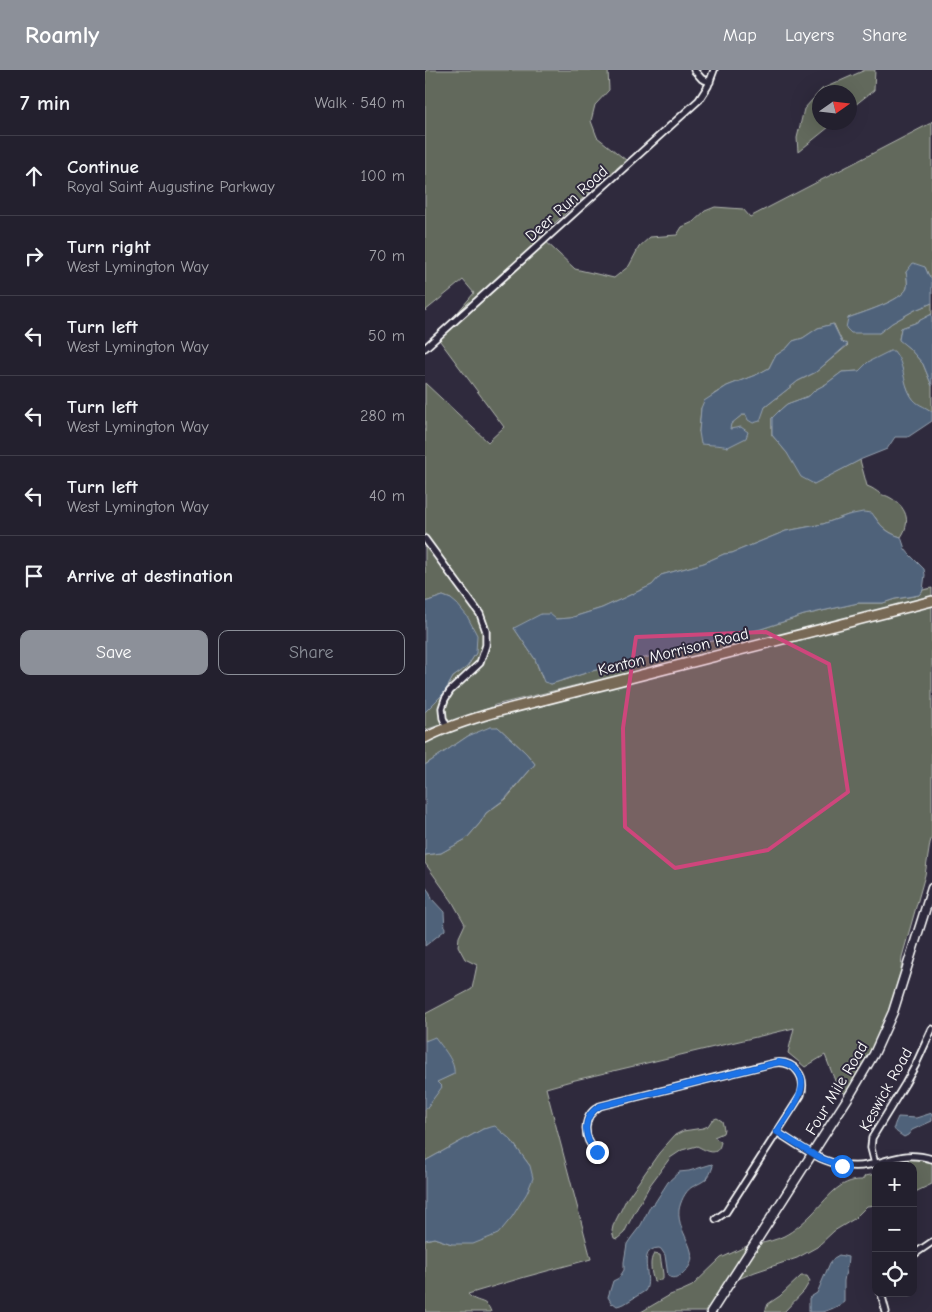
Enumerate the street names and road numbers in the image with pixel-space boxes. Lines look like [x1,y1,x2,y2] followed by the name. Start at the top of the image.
[522,162,611,245] street label: Deer Run Road
[596,625,750,679] street label: Kenton Morrison Road
[802,1039,872,1138] street label: Four Mile Road
[856,1045,916,1134] street label: Keswick Road

